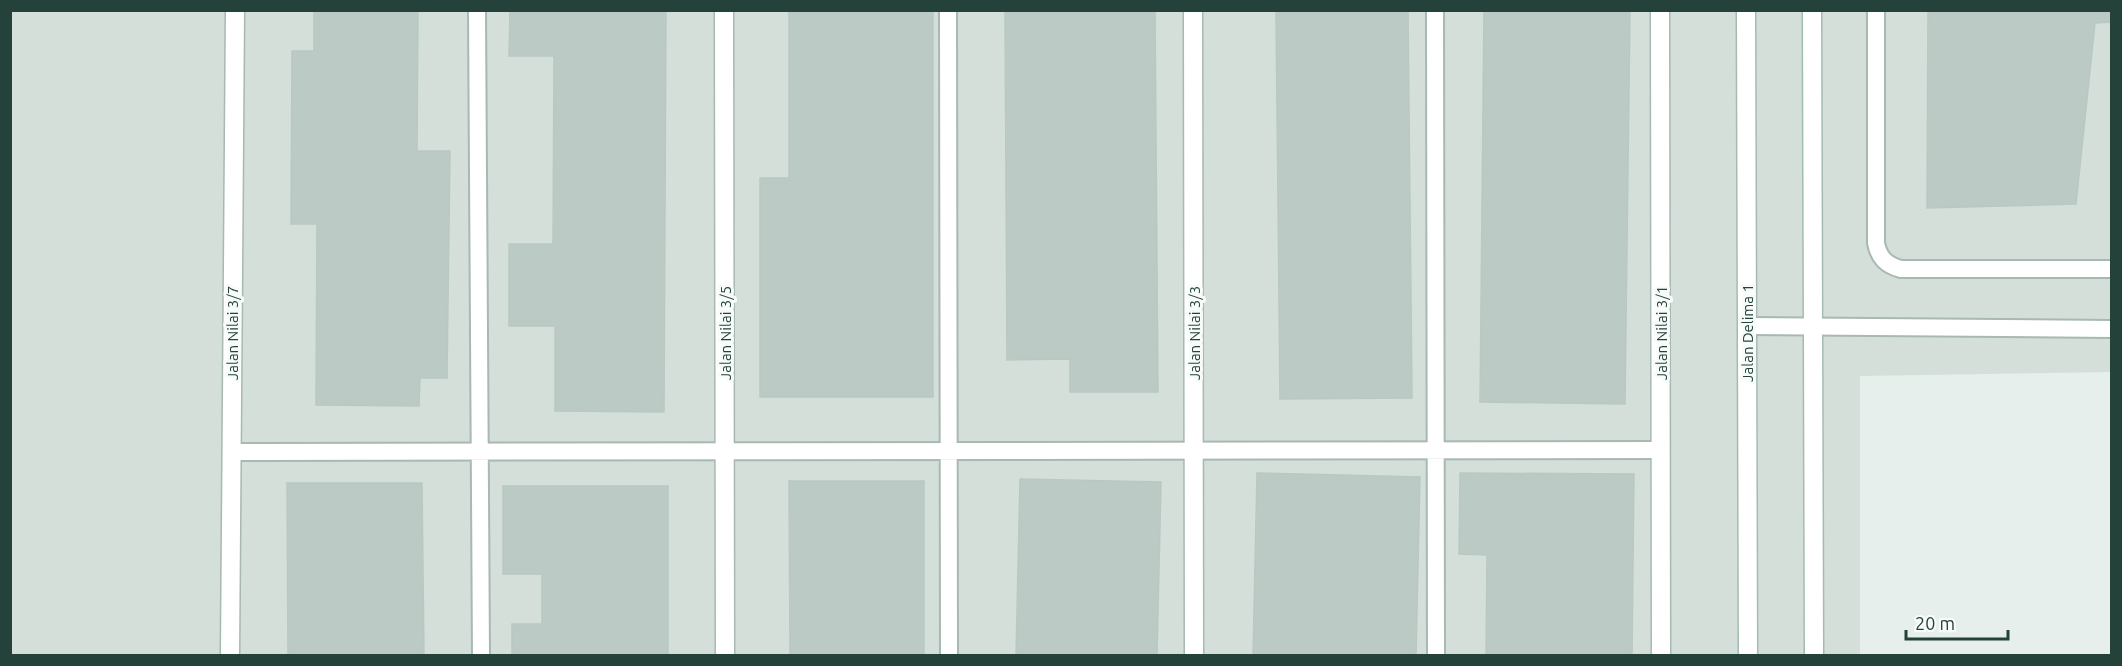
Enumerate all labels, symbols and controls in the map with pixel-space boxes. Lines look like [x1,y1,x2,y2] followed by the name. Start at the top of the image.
[1739,284,1756,382] street label: Jalan Delima 1
[224,286,241,380] street label: Jalan Nilai 3/7
[717,286,734,380] street label: Jalan Nilai 3/5
[1186,286,1203,380] street label: Jalan Nilai 3/3
[1653,286,1670,380] street label: Jalan Nilai 3/1
[1906,603,2008,641] scale bar
[1915,613,1955,633] text: 20 m

